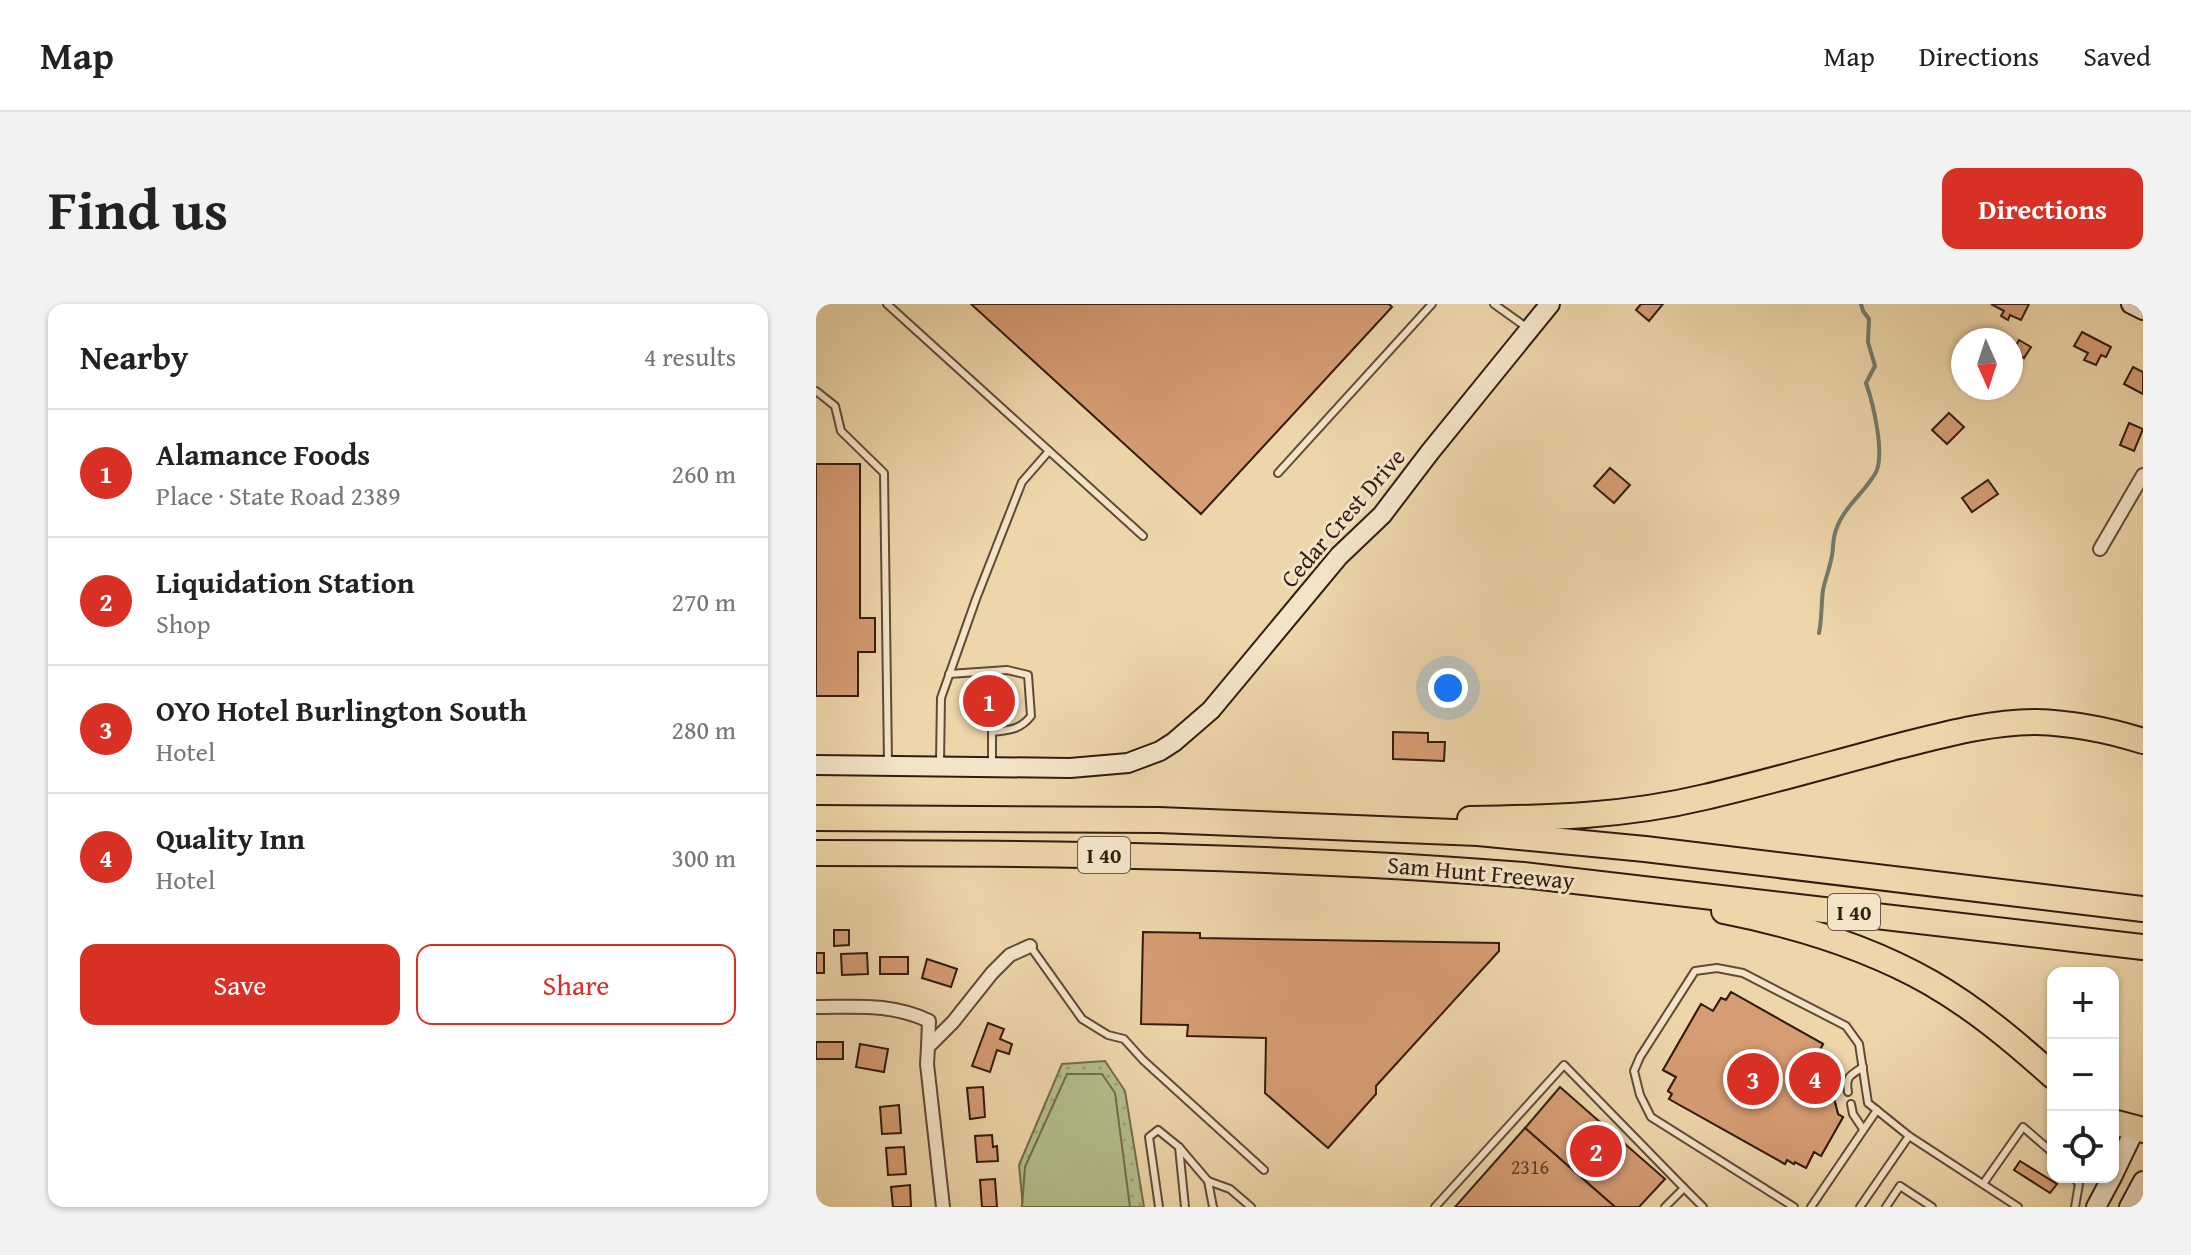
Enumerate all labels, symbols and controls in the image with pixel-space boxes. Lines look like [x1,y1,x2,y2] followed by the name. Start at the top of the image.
[40,27,114,83] text: Map
[1823,35,1875,76] text: Map
[1919,35,2039,76] text: Directions
[2083,35,2151,76] text: Saved
[48,167,228,250] text: Find us
[1942,168,2143,249] button: Directions
[1951,328,2023,400] north arrow
[80,332,189,381] text: Nearby
[644,337,736,376] text: 4 results
[156,432,370,476] text: Alamance Foods
[1272,440,1413,595] street label: Cedar Crest Drive
[99,454,113,493] text: 1
[671,454,736,493] text: 260 m
[156,476,401,515] text: Place · State Road 2389
[156,560,415,604] text: Liquidation Station
[99,582,113,621] text: 2
[671,582,736,621] text: 270 m
[156,604,211,643] text: Shop
[1428,668,1468,708] your location
[963,671,1015,731] pin: 1
[156,688,527,732] text: OYO Hotel Burlington South
[99,710,113,749] text: 3
[671,710,736,749] text: 280 m
[156,732,215,771] text: Hotel
[156,816,305,860] text: Quality Inn
[1078,837,1130,873] road number: I 40
[99,838,113,877] text: 4
[671,838,736,877] text: 300 m
[1386,847,1576,898] street label: Sam Hunt Freeway
[156,860,215,899] text: Hotel
[1828,894,1880,930] road number: I 40
[80,944,400,1025] button: Save
[416,944,736,1025] button: Share
[2047,967,2119,1183] map controls
[2047,967,2119,1039] button: +
[2047,1039,2119,1111] button: −
[1789,1048,1841,1108] pin: 4
[1727,1049,1779,1109] pin: 3
[2047,1111,2119,1183] button: locate
[1570,1121,1622,1181] pin: 2
[1511,1152,1549,1181] house number: 2316

